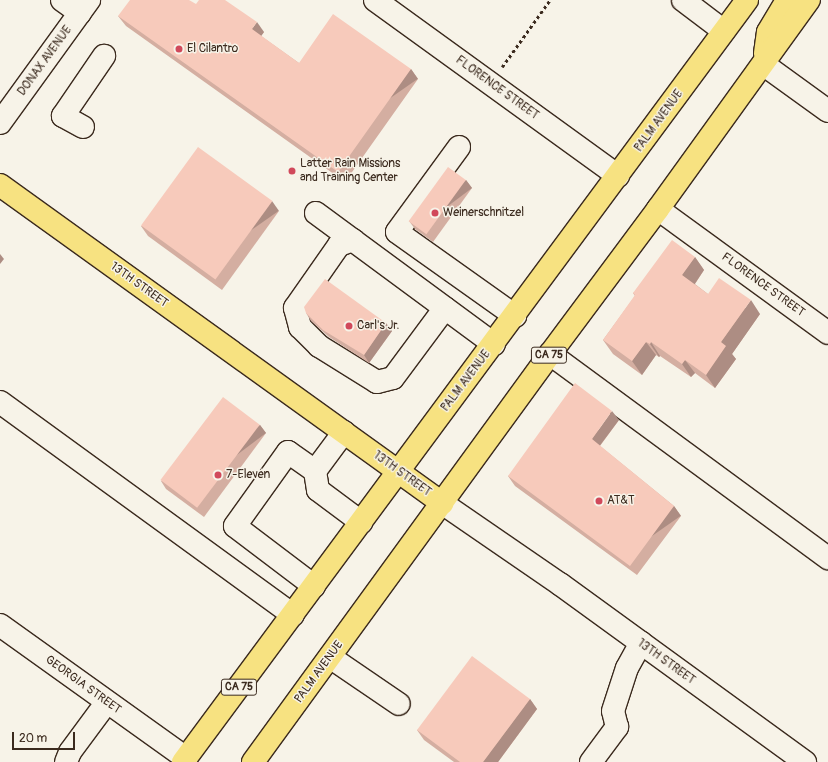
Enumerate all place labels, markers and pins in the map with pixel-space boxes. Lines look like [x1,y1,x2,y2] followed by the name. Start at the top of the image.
[187,42,238,56] place label: El Cilantro
[174,44,184,54] marker: El Cilantro
[300,157,400,185] place label: Latter Rain Missions and Training Center
[287,166,297,176] marker: Latter Rain Missions and Training Center
[443,206,524,220] place label: Weinerschnitzel
[430,208,440,218] marker: Weinerschnitzel
[357,319,399,333] place label: Carl's Jr.
[344,321,354,331] marker: Carl's Jr.
[226,468,270,482] place label: 7-Eleven
[213,470,223,480] marker: 7-Eleven
[607,494,635,508] place label: AT&T
[594,496,604,506] marker: AT&T

